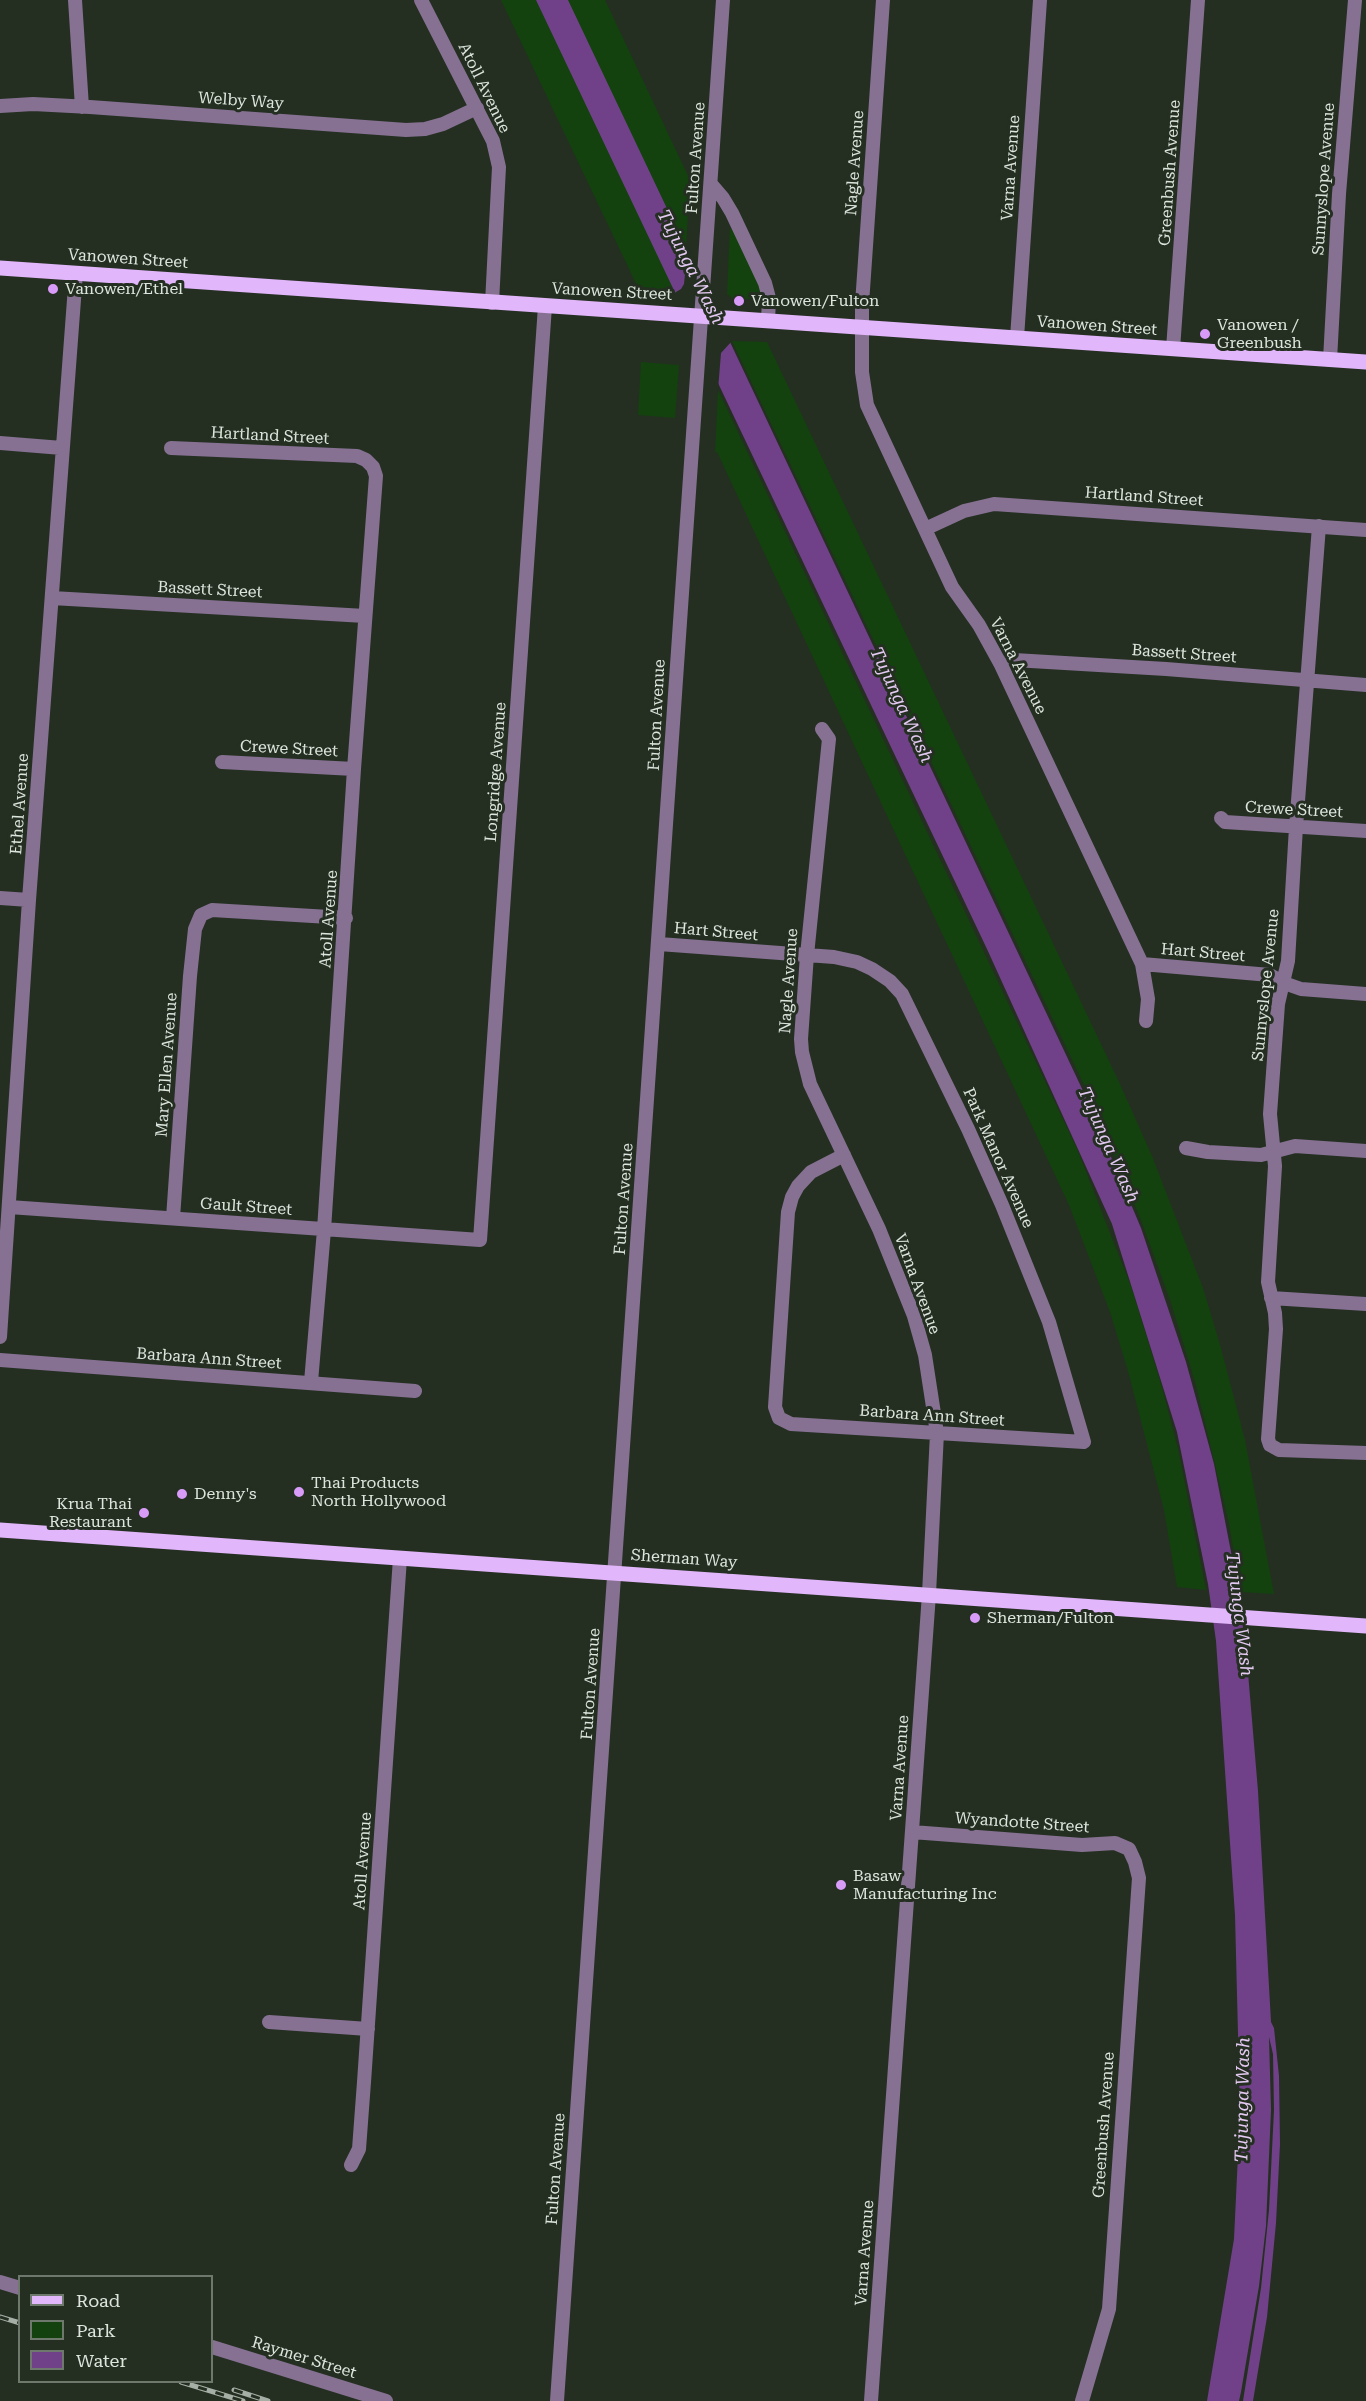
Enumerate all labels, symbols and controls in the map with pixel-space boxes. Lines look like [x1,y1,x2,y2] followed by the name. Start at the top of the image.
[454,40,514,136] street label: Atoll Avenue
[197,88,285,114] street label: Welby Way
[1155,99,1185,247] street label: Greenbush Avenue
[683,102,709,214] street label: Fulton Avenue
[1309,102,1339,256] street label: Sunnyslope Avenue
[842,110,868,216] street label: Nagle Avenue
[998,115,1024,221] street label: Varna Avenue
[652,206,728,328] water label: Tujunga Wash
[67,245,189,273] street label: Vanowen Street
[65,279,183,299] place label: Vanowen/Ethel
[551,279,673,305] street label: Vanowen Street
[46,282,60,296] marker: Vanowen/Ethel
[751,291,879,311] place label: Vanowen/Fulton
[732,294,746,308] marker: Vanowen/Fulton
[1036,312,1158,340] street label: Vanowen Street
[1217,315,1302,353] place label: Vanowen / Greenbush
[1198,327,1212,341] marker: Vanowen / Greenbush
[210,423,330,449] street label: Hartland Street
[1084,483,1204,511] street label: Hartland Street
[157,578,263,602] street label: Bassett Street
[985,615,1051,717] street label: Varna Avenue
[1131,641,1237,667] street label: Bassett Street
[865,644,937,766] water label: Tujunga Wash
[644,659,670,771] street label: Fulton Avenue
[482,701,510,843] street label: Longridge Avenue
[239,737,339,761] street label: Crewe Street
[7,753,33,855] street label: Ethel Avenue
[1244,798,1344,822] street label: Crewe Street
[316,869,342,969] street label: Atoll Avenue
[1248,908,1284,1062] street label: Sunnyslope Avenue
[673,919,759,945] street label: Hart Street
[776,928,802,1034] street label: Nagle Avenue
[1160,940,1246,966] street label: Hart Street
[152,992,182,1138] street label: Mary Ellen Avenue
[1073,1083,1143,1207] water label: Tujunga Wash
[958,1085,1038,1231] street label: Park Manor Avenue
[611,1143,637,1255] street label: Fulton Avenue
[199,1194,293,1220] street label: Gault Street
[890,1231,944,1337] street label: Varna Avenue
[136,1344,282,1374] street label: Barbara Ann Street
[859,1401,1005,1431] street label: Barbara Ann Street
[311,1473,446,1511] place label: Thai Products North Hollywood
[194,1484,256,1504] place label: Denny's
[292,1485,306,1499] marker: Thai Products North Hollywood
[175,1487,189,1501] marker: Denny's
[49,1494,132,1532] place label: Krua Thai Restaurant
[137,1506,151,1520] marker: Krua Thai Restaurant
[630,1546,738,1572] street label: Sherman Way
[1221,1550,1257,1678] water label: Tujunga Wash
[987,1608,1114,1628] place label: Sherman/Fulton
[968,1611,982,1625] marker: Sherman/Fulton
[578,1628,604,1740] street label: Fulton Avenue
[887,1715,913,1821] street label: Varna Avenue
[954,1809,1090,1837] street label: Wyandotte Street
[350,1811,376,1911] street label: Atoll Avenue
[853,1866,997,1904] place label: Basaw Manufacturing Inc
[834,1878,848,1892] marker: Basaw Manufacturing Inc
[1231,2037,1255,2163] water label: Tujunga Wash
[1089,2051,1119,2199] street label: Greenbush Avenue
[543,2113,569,2225] street label: Fulton Avenue
[852,2200,878,2306] street label: Varna Avenue
[18,2275,213,2383] legend
[76,2290,120,2311] text: Road
[76,2320,116,2341] text: Park
[249,2333,359,2383] street label: Raymer Street
[76,2350,127,2371] text: Water

